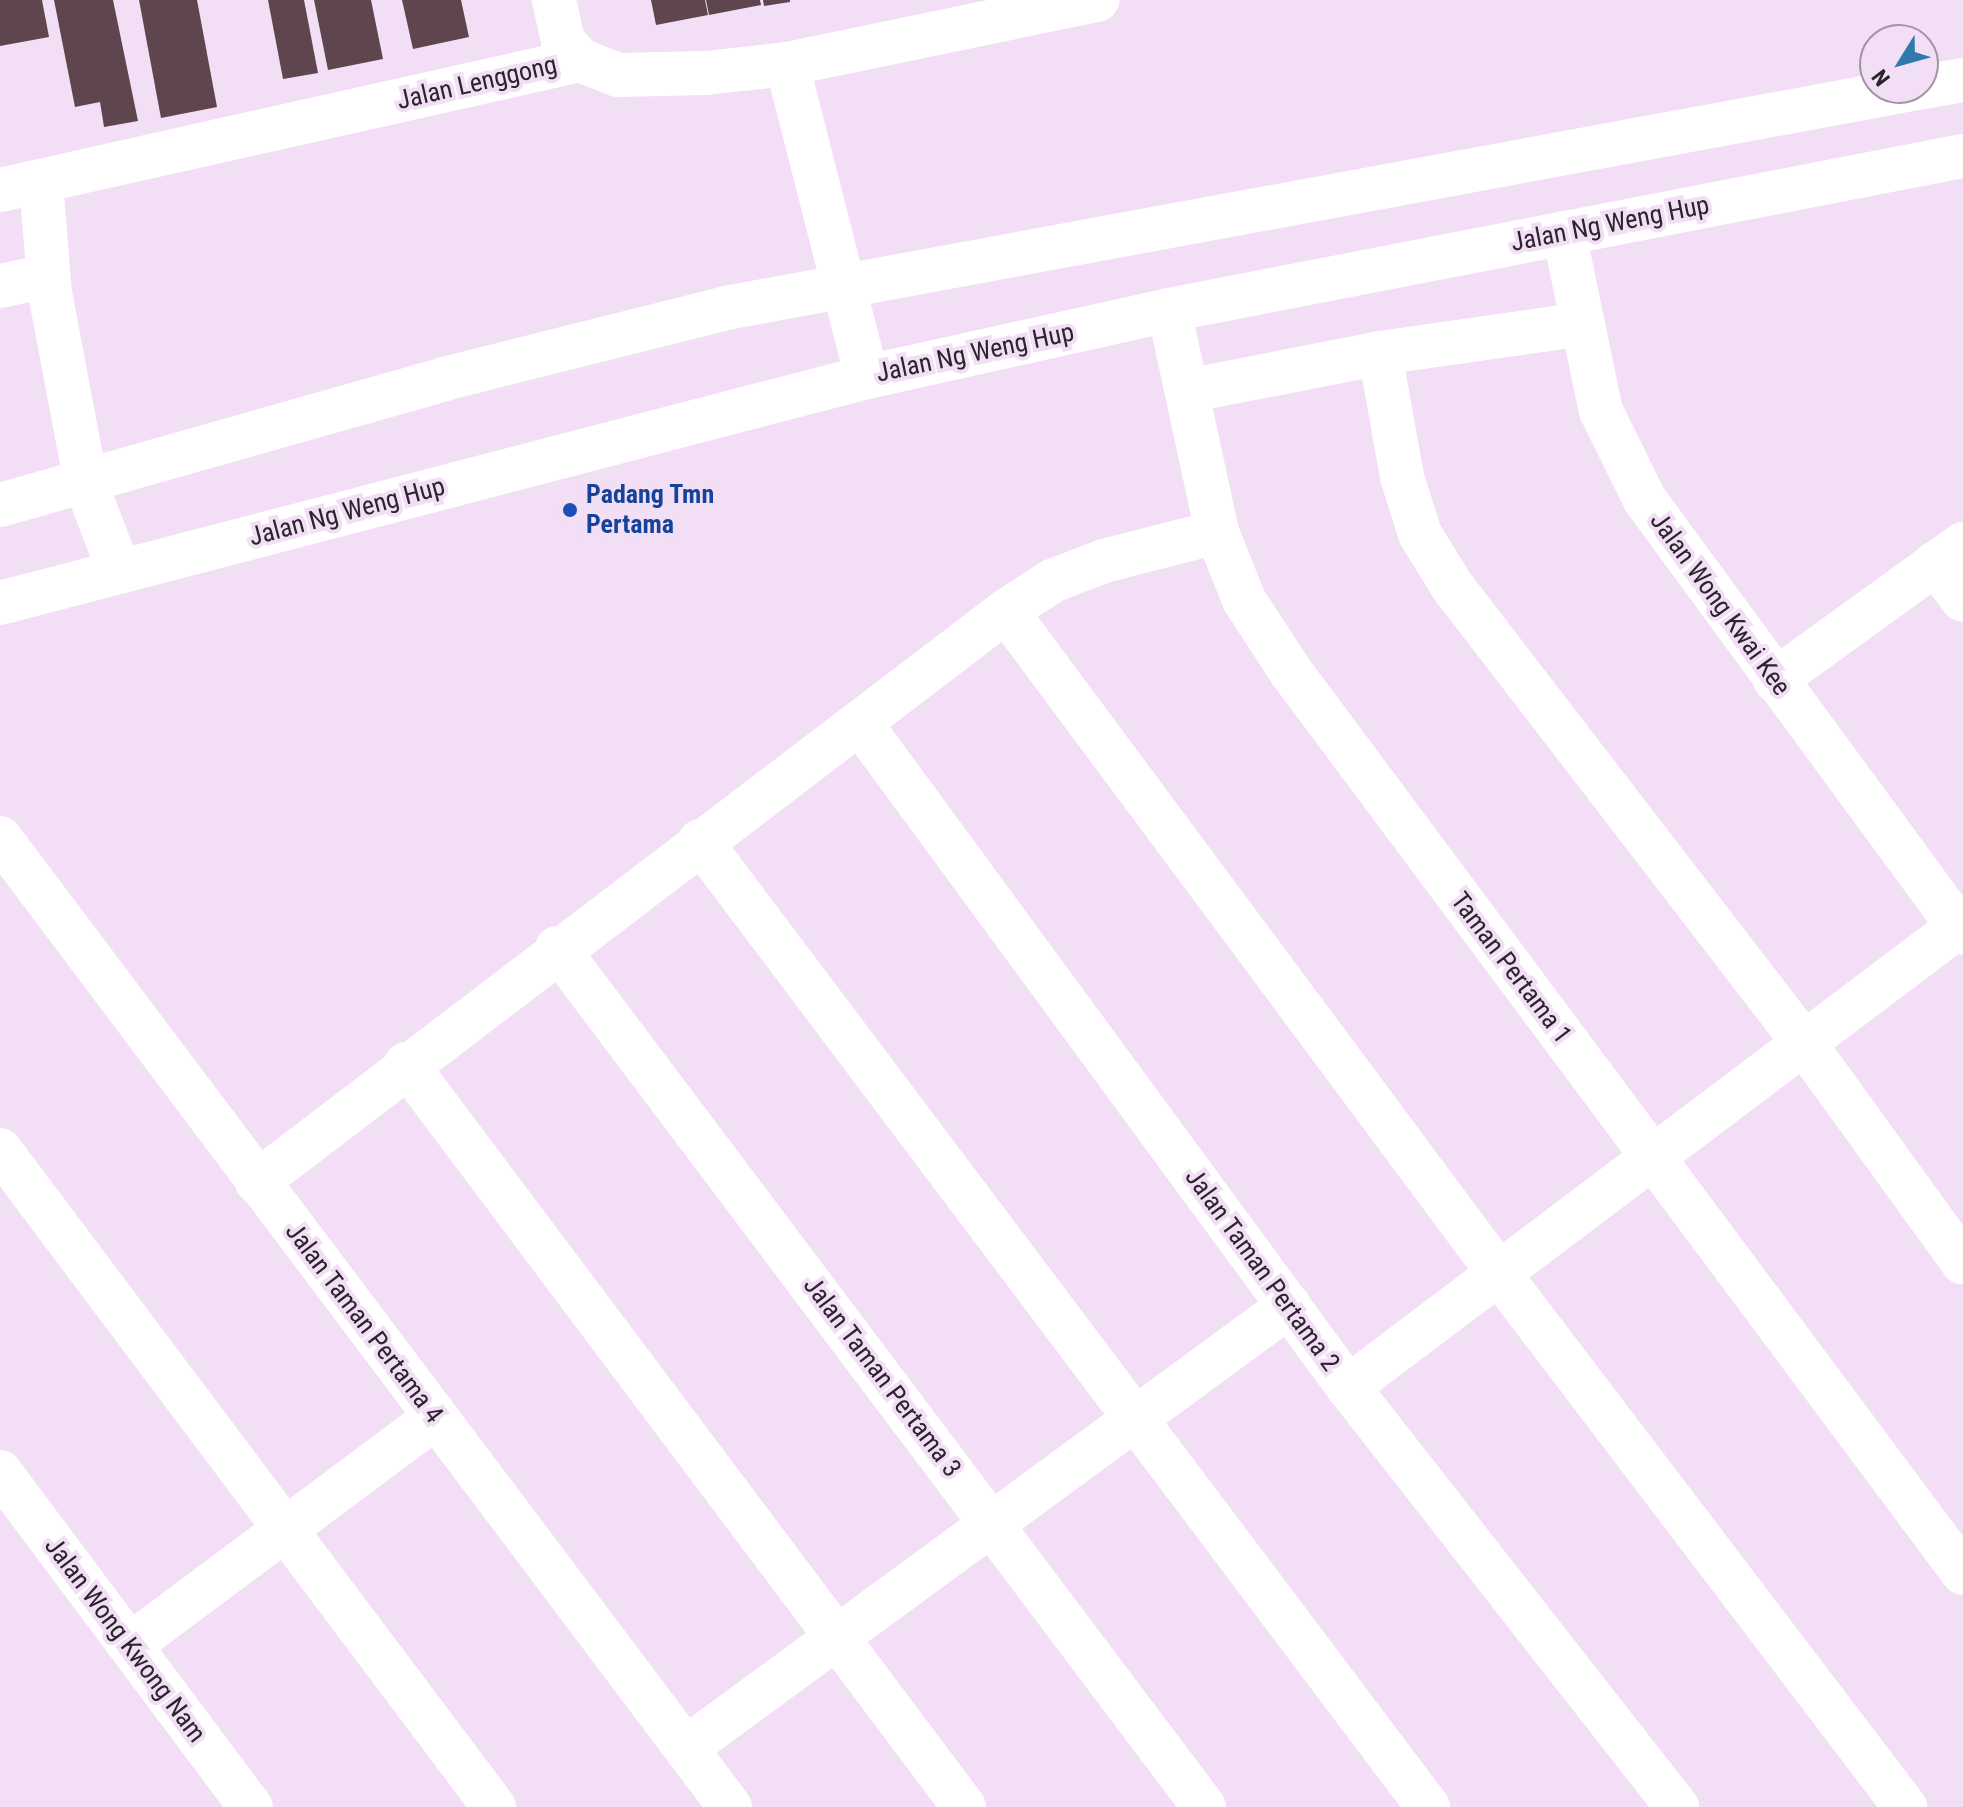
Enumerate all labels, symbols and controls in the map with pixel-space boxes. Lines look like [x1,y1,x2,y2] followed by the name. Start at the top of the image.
[1859,24,1939,104] north arrow
[394,49,560,117] street label: Jalan Lenggong
[1867,65,1895,90] text: N
[1508,189,1712,259] street label: Jalan Ng Weng Hup
[873,317,1077,389] street label: Jalan Ng Weng Hup
[246,471,448,553] street label: Jalan Ng Weng Hup
[586,479,715,540] place label: Padang Tmn Pertama
[561,501,579,519] marker: Padang Tmn Pertama
[1643,506,1797,702] street label: Jalan Wong Kwai Kee
[1444,886,1578,1050] street label: Taman Pertama 1
[1178,1162,1346,1378] street label: Jalan Taman Pertama 2
[278,1217,450,1429] street label: Jalan Taman Pertama 4
[796,1271,968,1483] street label: Jalan Taman Pertama 3
[38,1531,212,1749] street label: Jalan Wong Kwong Nam

